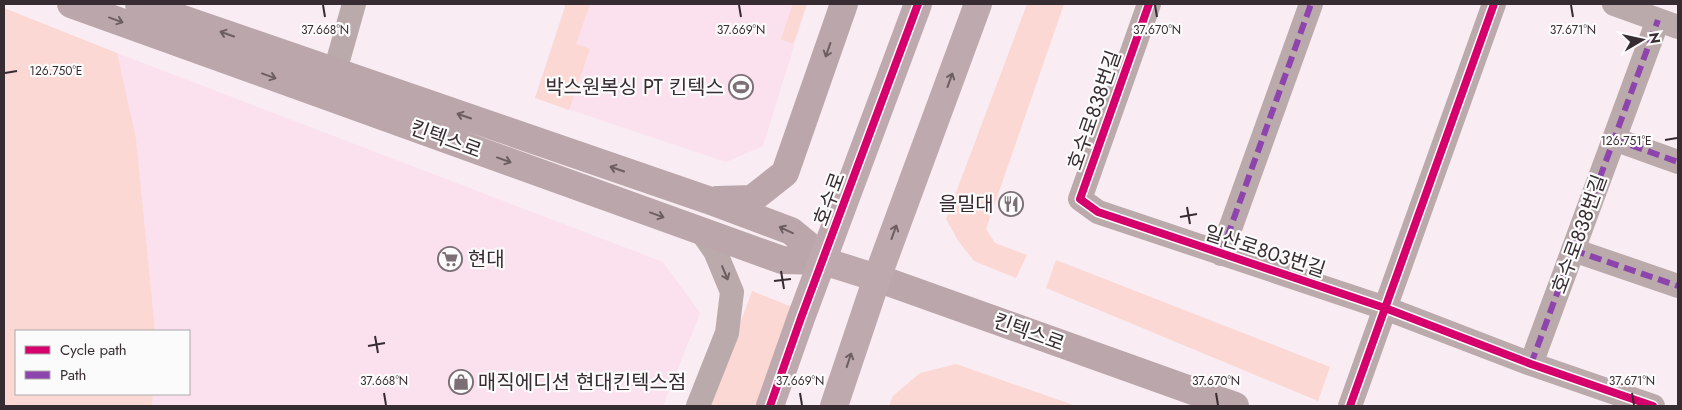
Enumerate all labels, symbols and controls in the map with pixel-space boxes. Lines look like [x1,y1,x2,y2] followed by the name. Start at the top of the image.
[1617,15,1667,65] north arrow
[108,16,124,25] one-way arrow
[301,21,349,39] text: 37.668°N
[717,21,765,39] text: 37.669°N
[1133,21,1181,39] text: 37.670°N
[1550,21,1596,39] text: 37.671°N
[220,29,236,38] one-way arrow
[1644,31,1666,45] text: N
[823,42,832,57] one-way arrow
[1060,46,1128,174] street label: 호수로838번길
[30,62,82,80] text: 126.750°E
[261,72,276,81] one-way arrow
[946,72,955,88] one-way arrow
[545,73,724,102] place label: 박스원복싱 PT 킨텍스
[728,74,754,100] sports icon: 박스원복싱 PT 킨텍스
[456,111,472,120] one-way arrow
[406,113,485,166] street label: 킨텍스로
[1600,132,1652,150] text: 126.751°E
[496,156,512,165] one-way arrow
[610,164,625,173] one-way arrow
[806,168,853,230] street label: 호수로
[1545,171,1614,298] street label: 호수로838번길
[939,190,994,219] place label: 을밀대
[998,191,1024,217] restaurant icon: 을밀대
[649,211,665,220] one-way arrow
[1201,218,1329,285] street label: 일산로803번길
[779,225,794,235] one-way arrow
[890,225,899,240] one-way arrow
[468,245,505,274] place label: 현대
[437,246,463,272] supermarket icon: 현대
[720,265,730,280] one-way arrow
[989,306,1068,359] street label: 킨텍스로
[15,330,190,395] legend
[60,339,127,361] text: Cycle path
[845,352,855,368] one-way arrow
[60,364,86,386] text: Path
[478,368,686,397] place label: 매직에디션 현대킨텍스점
[448,369,474,395] shop icon: 매직에디션 현대킨텍스점
[360,372,408,390] text: 37.668°N
[776,372,824,390] text: 37.669°N
[1192,372,1240,390] text: 37.670°N
[1609,372,1655,390] text: 37.671°N

